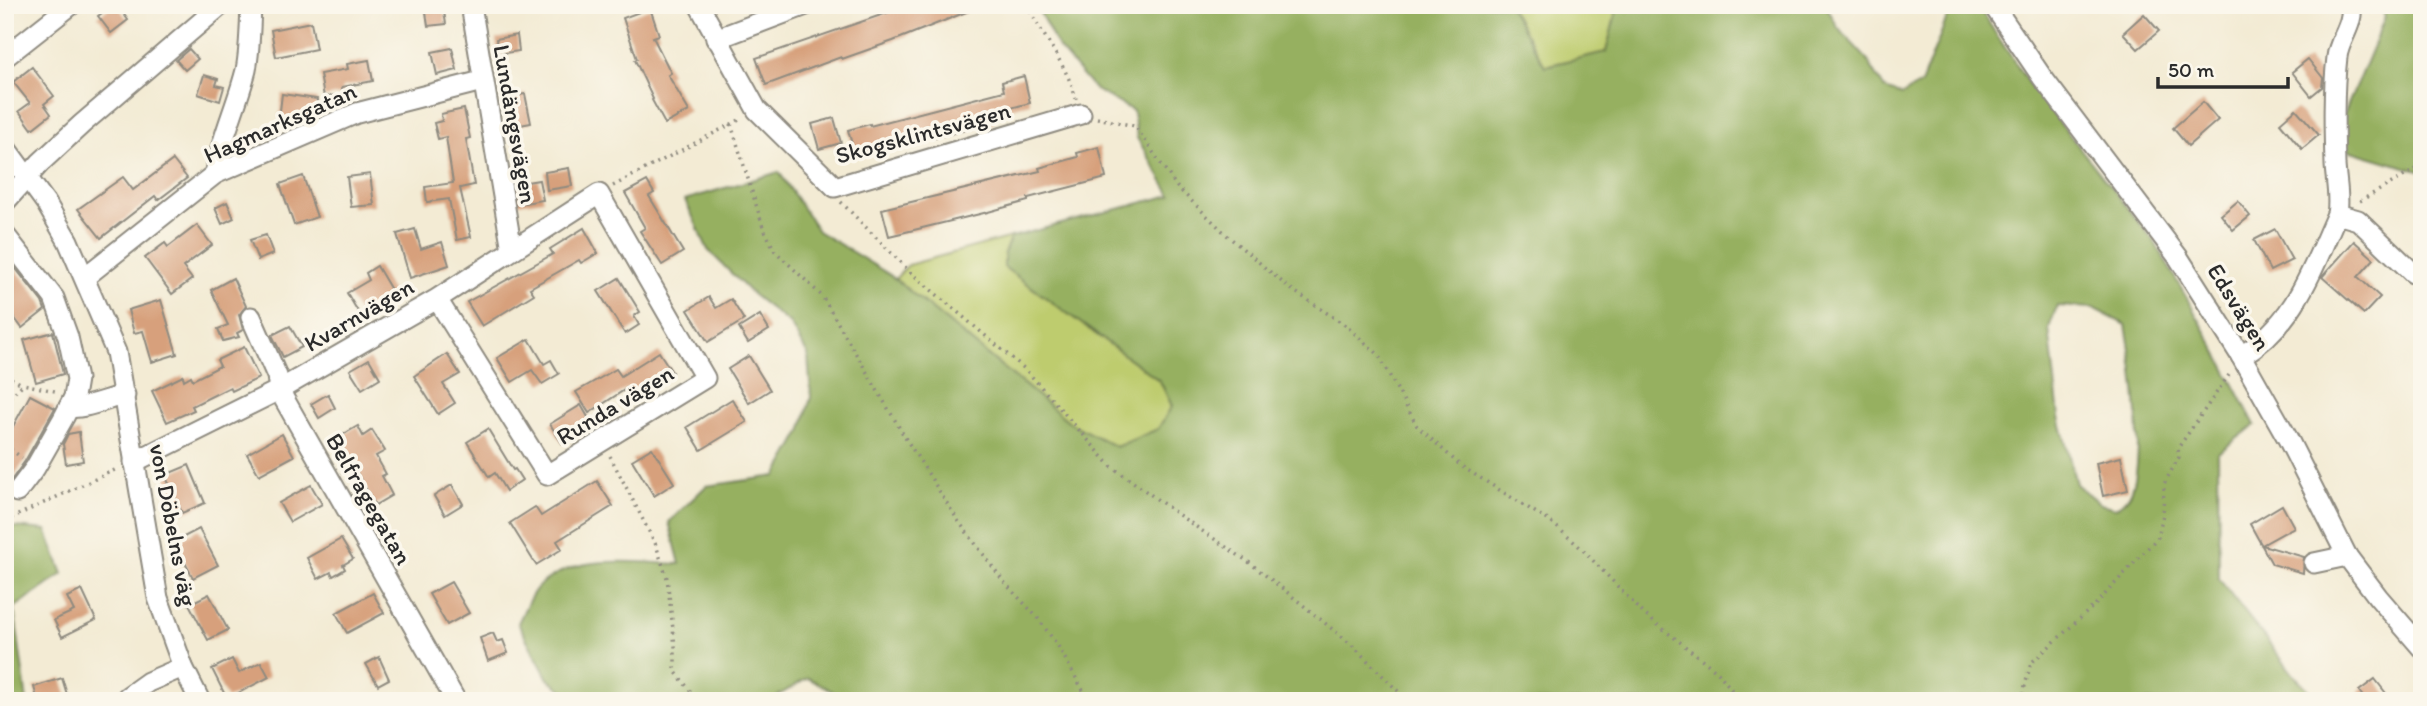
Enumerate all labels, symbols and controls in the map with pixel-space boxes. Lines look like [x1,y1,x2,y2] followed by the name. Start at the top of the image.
[487,42,544,206] street label: Lundängsvägen
[2158,46,2287,90] scale bar
[2168,57,2215,82] text: 50 m
[199,76,361,169] street label: Hagmarksgatan
[832,95,1014,170] street label: Skogsklintsvägen
[2201,258,2278,356] street label: Edsvägen
[299,271,419,358] street label: Kvarnvägen
[551,358,679,451] street label: Runda vägen
[320,428,419,570] street label: Belfragegatan
[144,441,204,609] street label: von Döbelns väg

